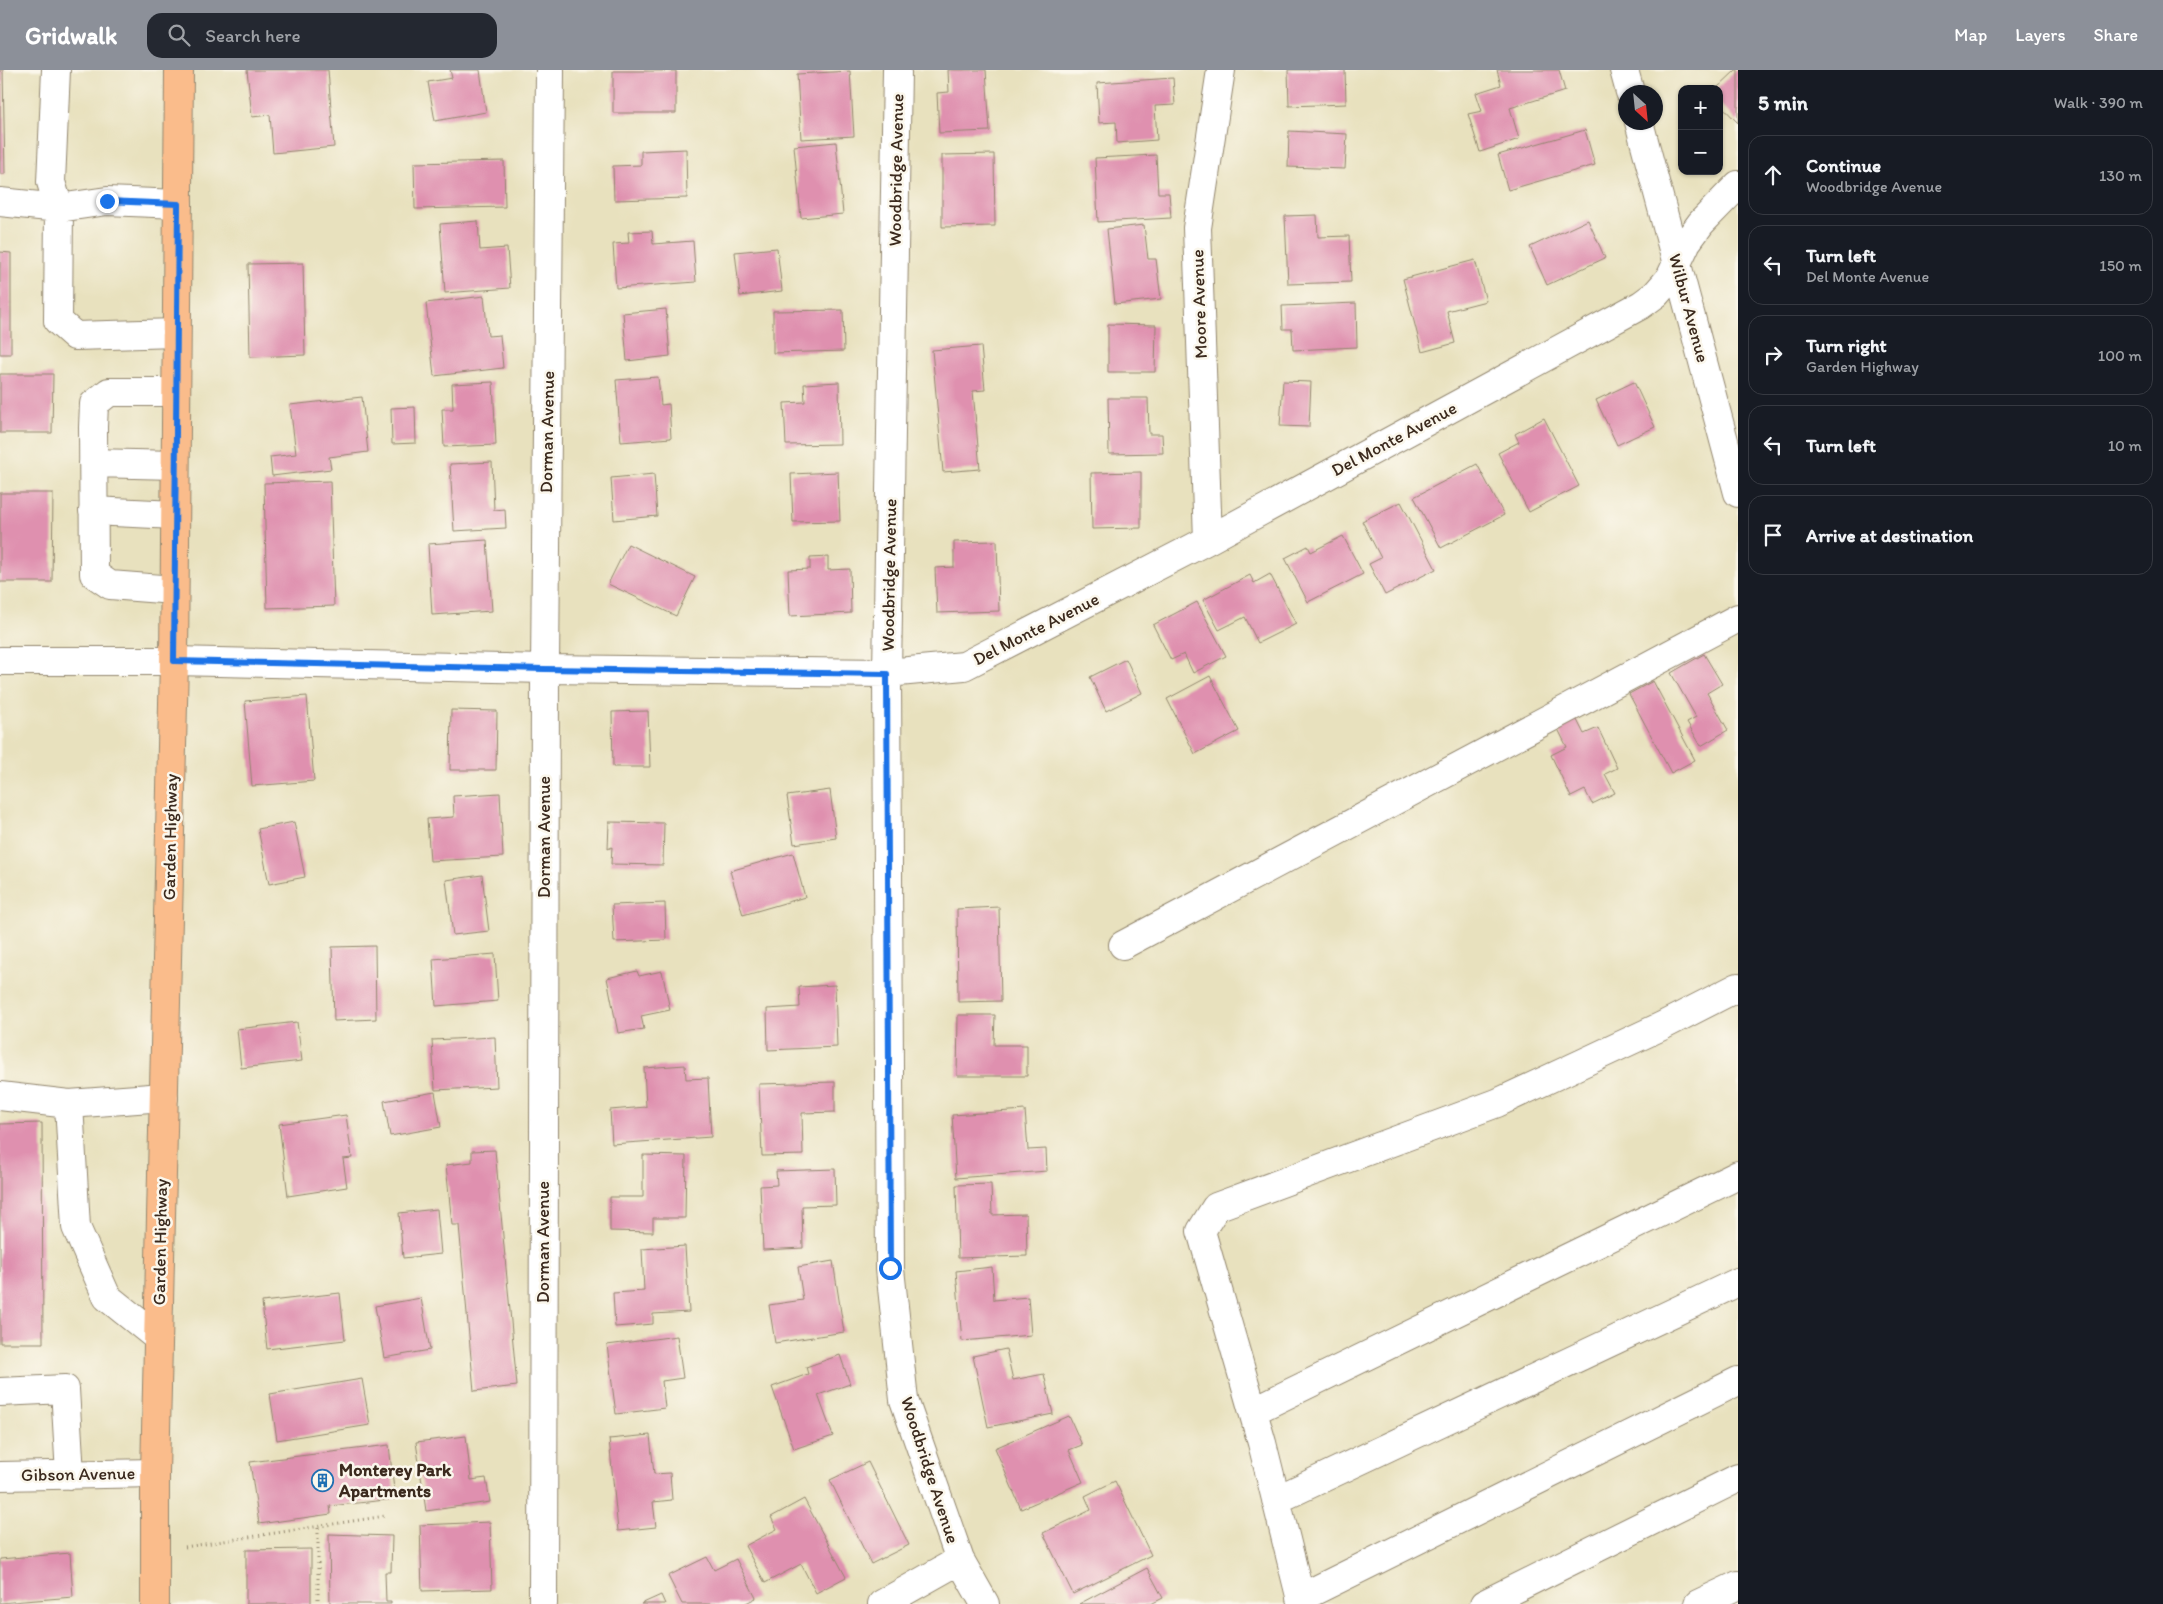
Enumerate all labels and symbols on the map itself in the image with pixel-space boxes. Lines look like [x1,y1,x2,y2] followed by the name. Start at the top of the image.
[1618,85,1663,130] north arrow
[884,93,908,247] street label: Woodbridge Avenue
[96,190,119,213] route end
[1186,249,1212,359] street label: Moore Avenue
[1664,251,1714,365] street label: Wilbur Avenue
[535,371,559,493] street label: Dorman Avenue
[1328,397,1460,481] street label: Del Monte Avenue
[877,498,901,652] street label: Woodbridge Avenue
[969,588,1103,670] street label: Del Monte Avenue
[158,773,182,901] street label: Garden Highway
[533,776,555,898] street label: Dorman Avenue
[148,1178,172,1306] street label: Garden Highway
[532,1181,554,1303] street label: Dorman Avenue
[879,1257,902,1280] route start
[896,1394,964,1546] street label: Woodbridge Avenue
[338,1459,452,1502] place label: Monterey Park Apartments
[21,1462,135,1486] street label: Gibson Avenue
[311,1468,335,1492] building icon: Monterey Park Apartments

